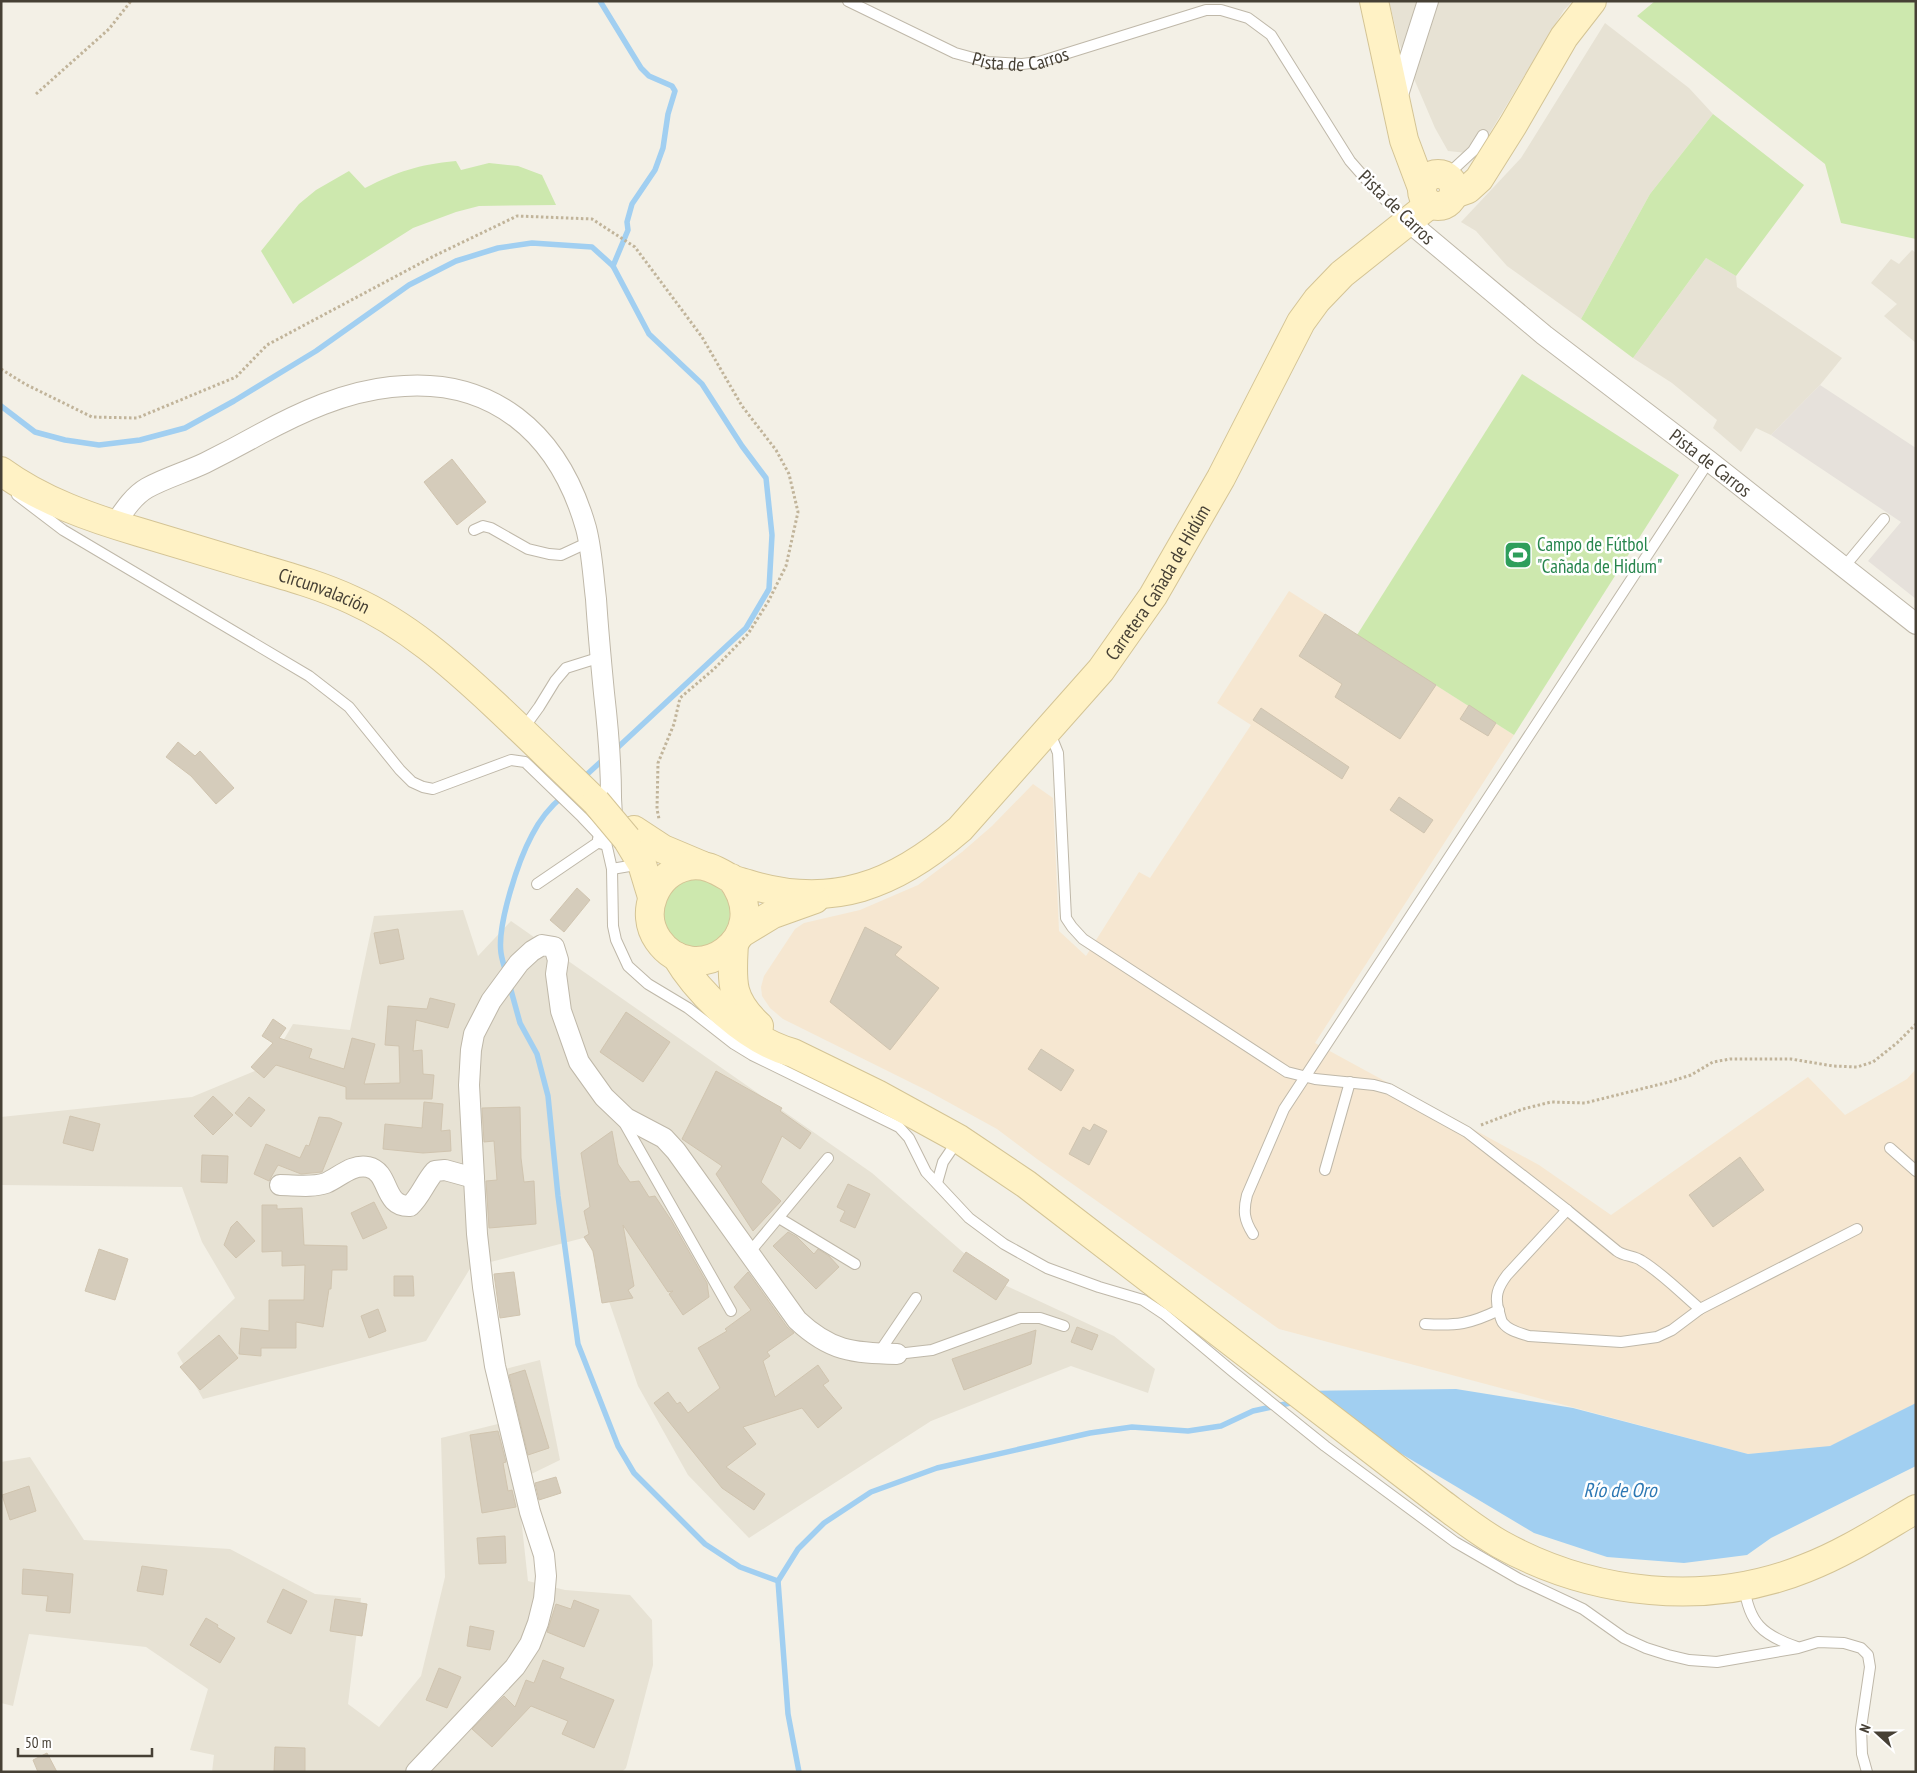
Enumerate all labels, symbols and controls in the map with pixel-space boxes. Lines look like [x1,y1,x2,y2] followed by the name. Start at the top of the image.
[970,42,1072,76] street label: Pista de Carros
[1354,165,1440,249] street label: Pista de Carros
[1665,423,1756,502] street label: Pista de Carros
[1100,500,1215,665] street label: Carretera Cañada de Hidúm
[1537,532,1662,578] place label: Campo de Fútbol "Cañada de Hidum"
[1503,540,1533,570] sports icon: Campo de Fútbol "Cañada de Hidum"
[276,562,374,619] street label: Circunvalación
[1583,1477,1658,1503] water label: Río de Oro
[1852,1708,1902,1758] north arrow
[1855,1722,1875,1735] text: N
[18,1726,151,1758] scale bar
[25,1733,51,1752] text: 50 m

